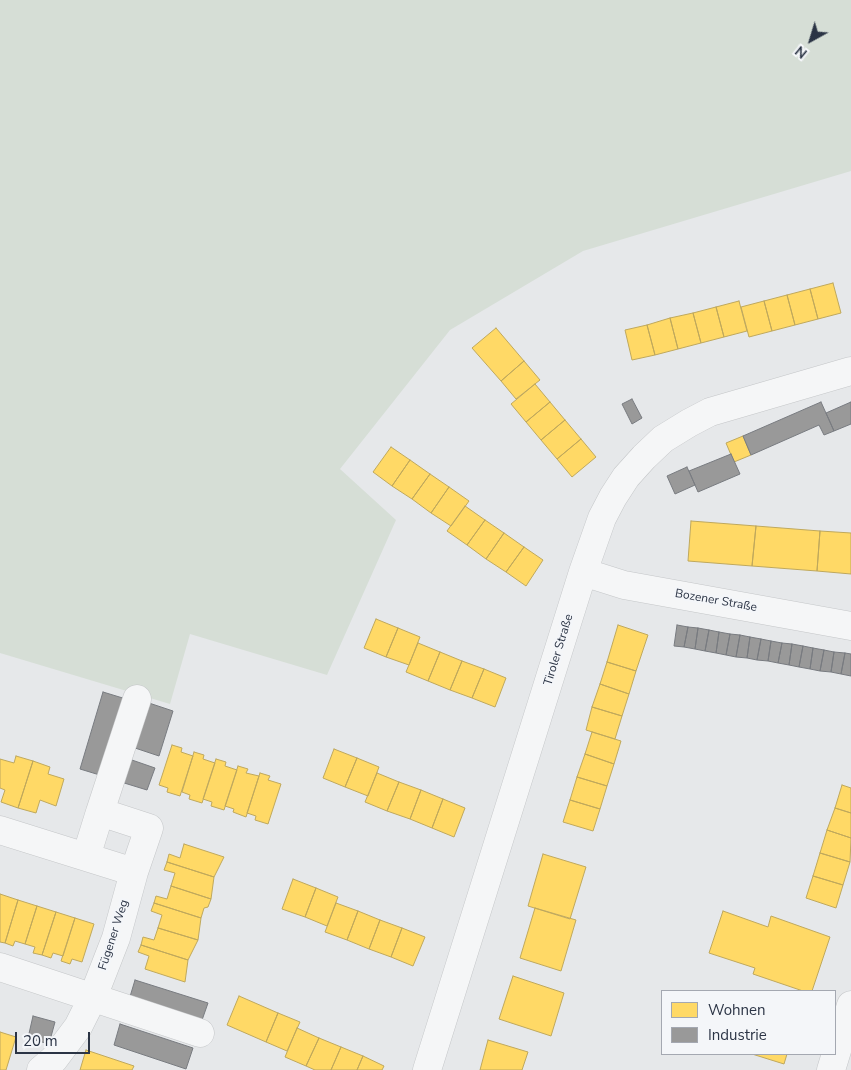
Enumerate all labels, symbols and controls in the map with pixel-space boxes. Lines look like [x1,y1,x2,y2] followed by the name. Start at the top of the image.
[786,15,836,65] north arrow
[791,41,811,63] text: N
[674,587,758,615] street label: Bozener Straße
[541,612,577,688] street label: Tiroler Straße
[96,898,132,972] street label: Fügener Weg
[661,990,836,1055] legend
[708,1000,766,1020] text: Wohnen
[18,1022,92,1054] scale bar
[708,1025,767,1045] text: Industrie
[23,1031,58,1051] text: 20 m

